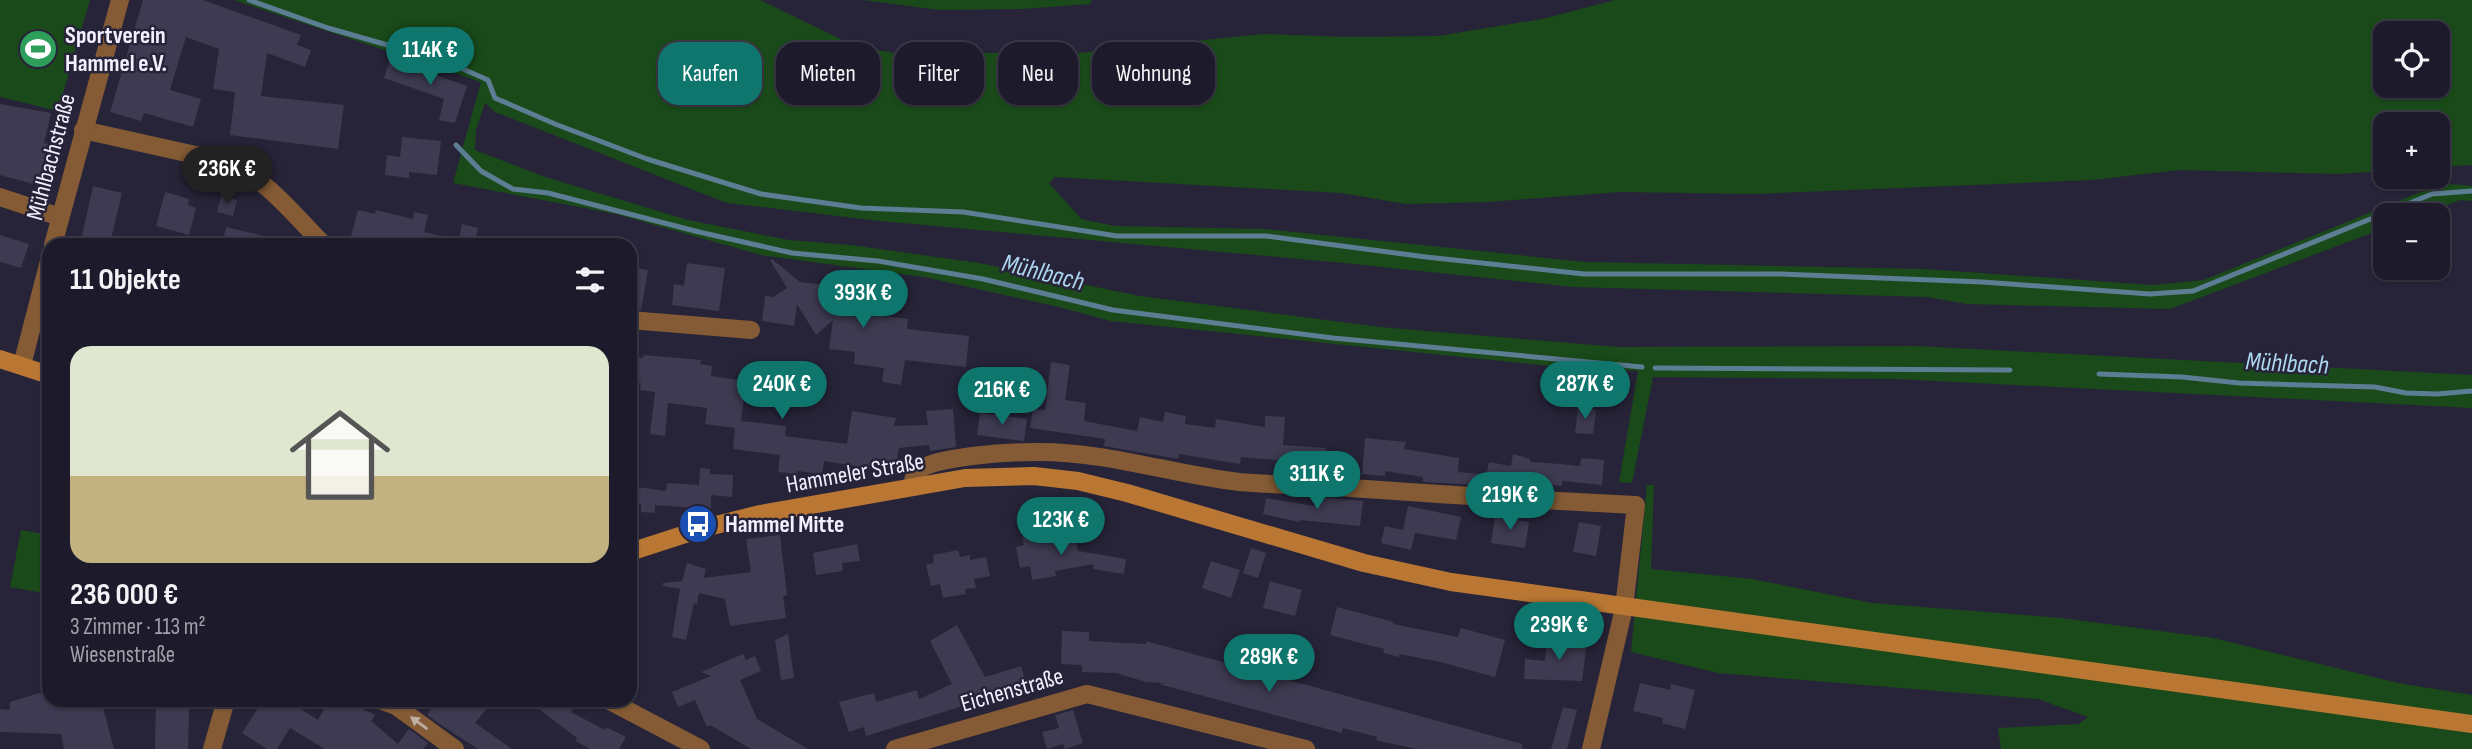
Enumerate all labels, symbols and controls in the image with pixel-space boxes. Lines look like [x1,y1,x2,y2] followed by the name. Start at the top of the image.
[65,21,167,78] place label: Sportverein Hammel e.V.
[2373,21,2450,280] map controls
[2373,21,2450,98] button: locate
[17,28,59,70] sports icon: Sportverein Hammel e.V.
[373,28,487,87] pin: 114K €
[402,36,458,64] text: 114K €
[658,42,762,105] chip: Kaufen
[776,42,880,105] chip: Mieten
[894,42,984,105] chip: Filter
[998,42,1078,105] chip: Neu
[1092,42,1215,105] chip: Wohnung
[20,91,82,223] street label: Mühlbachstraße
[2373,112,2450,189] button: +
[170,146,284,206] pin: 236K €
[198,155,256,183] text: 236K €
[2373,203,2450,280] button: −
[999,248,1087,298] water label: Mühlbach
[571,261,609,299] icon: filters
[70,262,181,298] text: 11 Objekte
[806,270,920,330] pin: 393K €
[834,279,892,307] text: 393K €
[2244,346,2330,382] water label: Mühlbach
[725,362,839,421] pin: 240K €
[1528,362,1642,421] pin: 287K €
[945,368,1059,427] pin: 216K €
[753,370,811,398] text: 240K €
[1556,370,1614,398] text: 287K €
[974,376,1030,404] text: 216K €
[277,392,403,518] icon: home
[784,447,926,499] street label: Hammeler Straße
[1260,452,1374,511] pin: 311K €
[1289,460,1345,488] text: 311K €
[1453,472,1567,532] pin: 219K €
[1482,481,1538,509] text: 219K €
[1004,498,1118,557] pin: 123K €
[677,503,719,545] bus stop icon: Hammel Mitte
[1033,506,1089,534] text: 123K €
[725,510,844,539] place label: Hammel Mitte
[70,577,178,613] text: 236 000 €
[1502,602,1616,662] pin: 239K €
[1530,611,1588,639] text: 239K €
[70,613,206,641] text: 3 Zimmer · 113 m²
[1212,634,1326,694] pin: 289K €
[70,641,175,669] text: Wiesenstraße
[1240,643,1298,671] text: 289K €
[957,662,1067,718] street label: Eichenstraße
[410,716,428,730] one-way arrow

